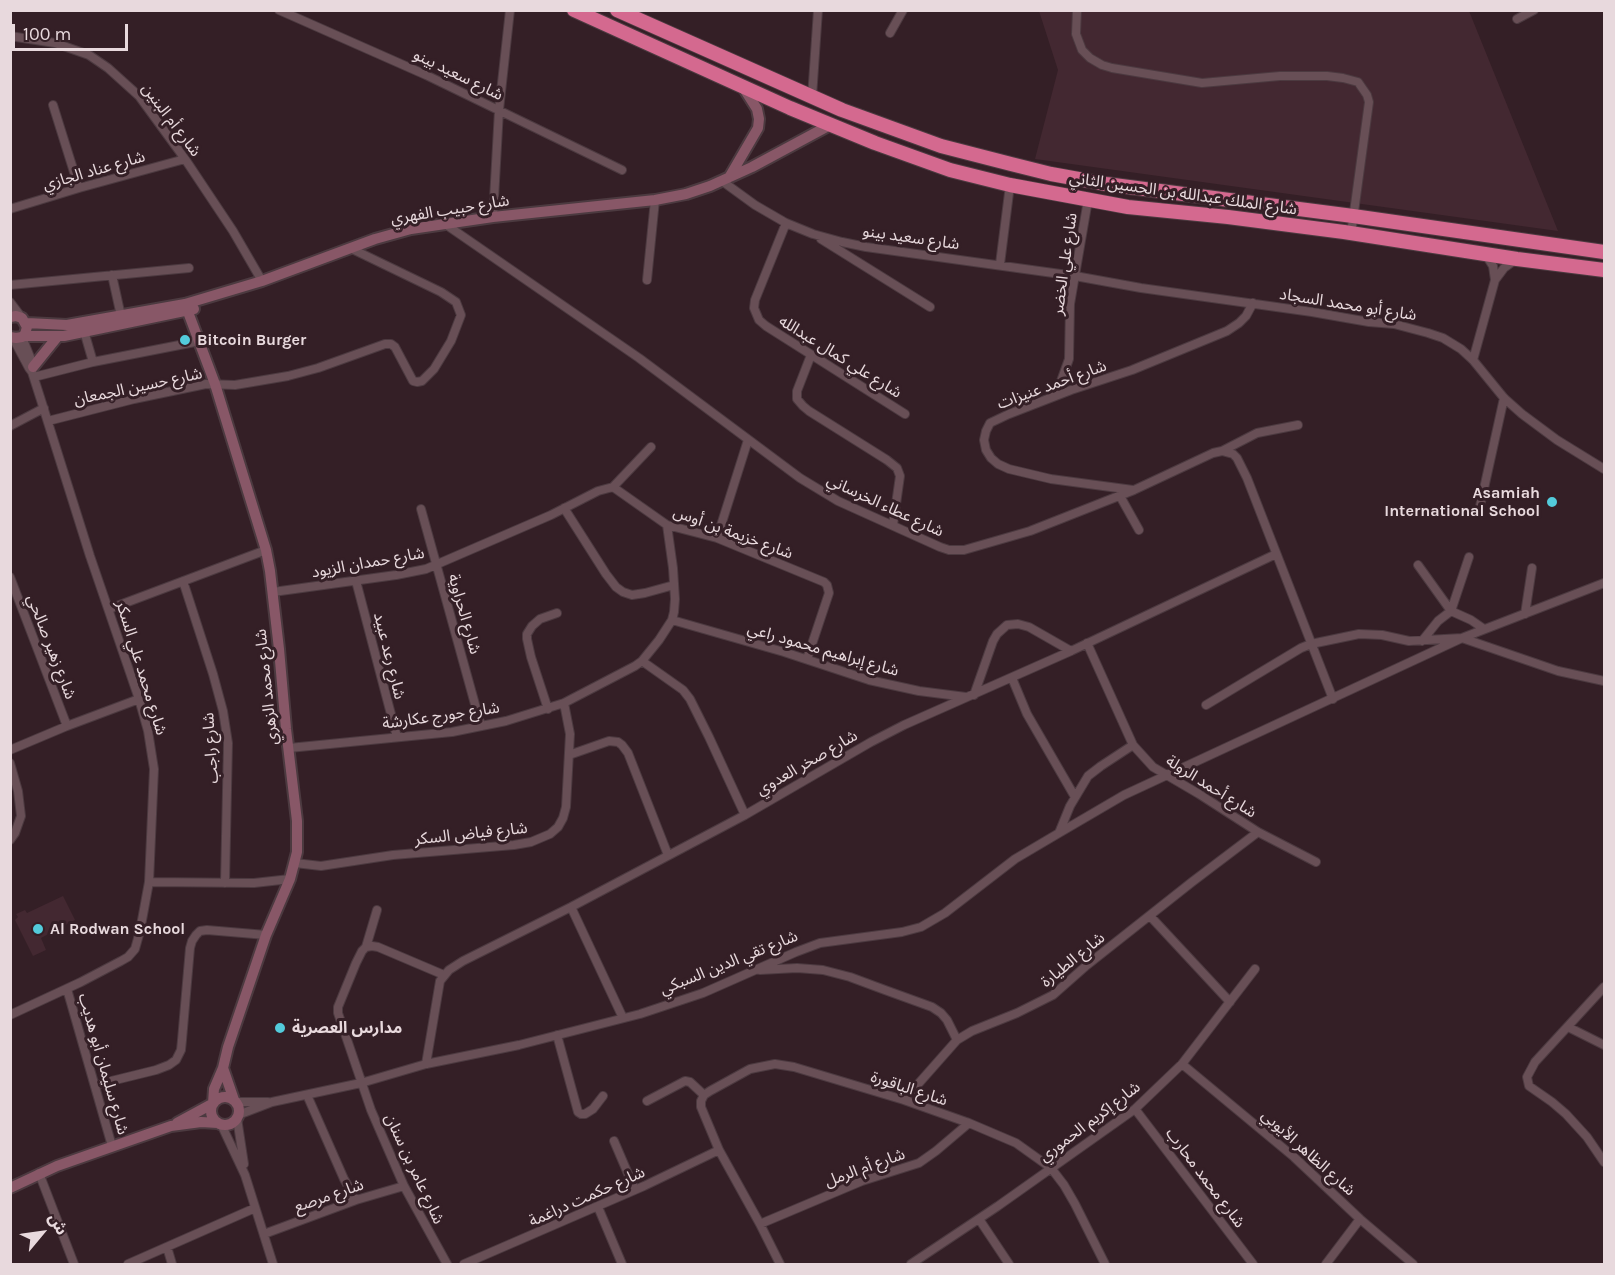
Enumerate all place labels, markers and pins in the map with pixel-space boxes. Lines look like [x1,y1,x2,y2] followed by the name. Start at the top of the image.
[197,330,306,350] place label: Bitcoin Burger
[178,333,192,347] marker: Bitcoin Burger
[1384,483,1540,521] place label: Asamiah International School
[1545,495,1559,509] marker: Asamiah International School
[50,919,185,939] place label: Al Rodwan School
[31,922,45,936] marker: Al Rodwan School
[292,1018,402,1038] place label: مدارس العصرية
[273,1021,287,1035] marker: مدارس العصرية

